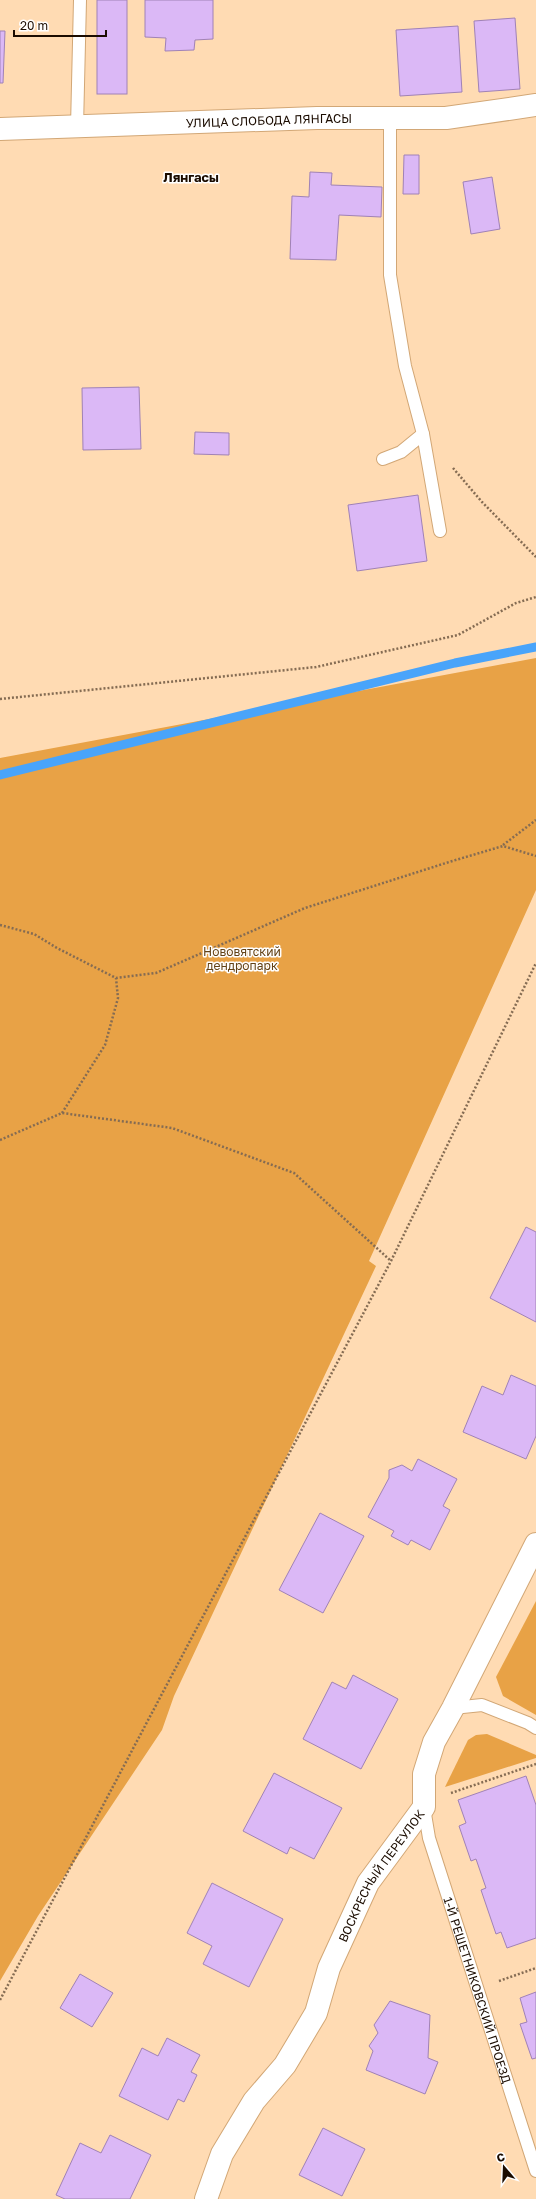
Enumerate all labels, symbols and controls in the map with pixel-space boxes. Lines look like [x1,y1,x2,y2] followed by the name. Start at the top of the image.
[14,12,106,38] scale bar
[20,18,48,33] text: 20 m
[186,110,352,130] street label: УЛИЦА СЛОБОДА ЛЯНГАСЫ
[163,169,219,185] district label: Лянгасы
[203,944,281,973] park label: Нововятский дендропарк
[335,1806,428,1944] street label: ВОСКРЕСНЫЙ ПЕРЕУЛОК
[441,1895,515,2085] street label: 1-Й РЕШЕТНИКОВСКИЙ ПРОЕЗД
[484,2147,524,2187] north arrow
[495,2150,507,2164] text: С

